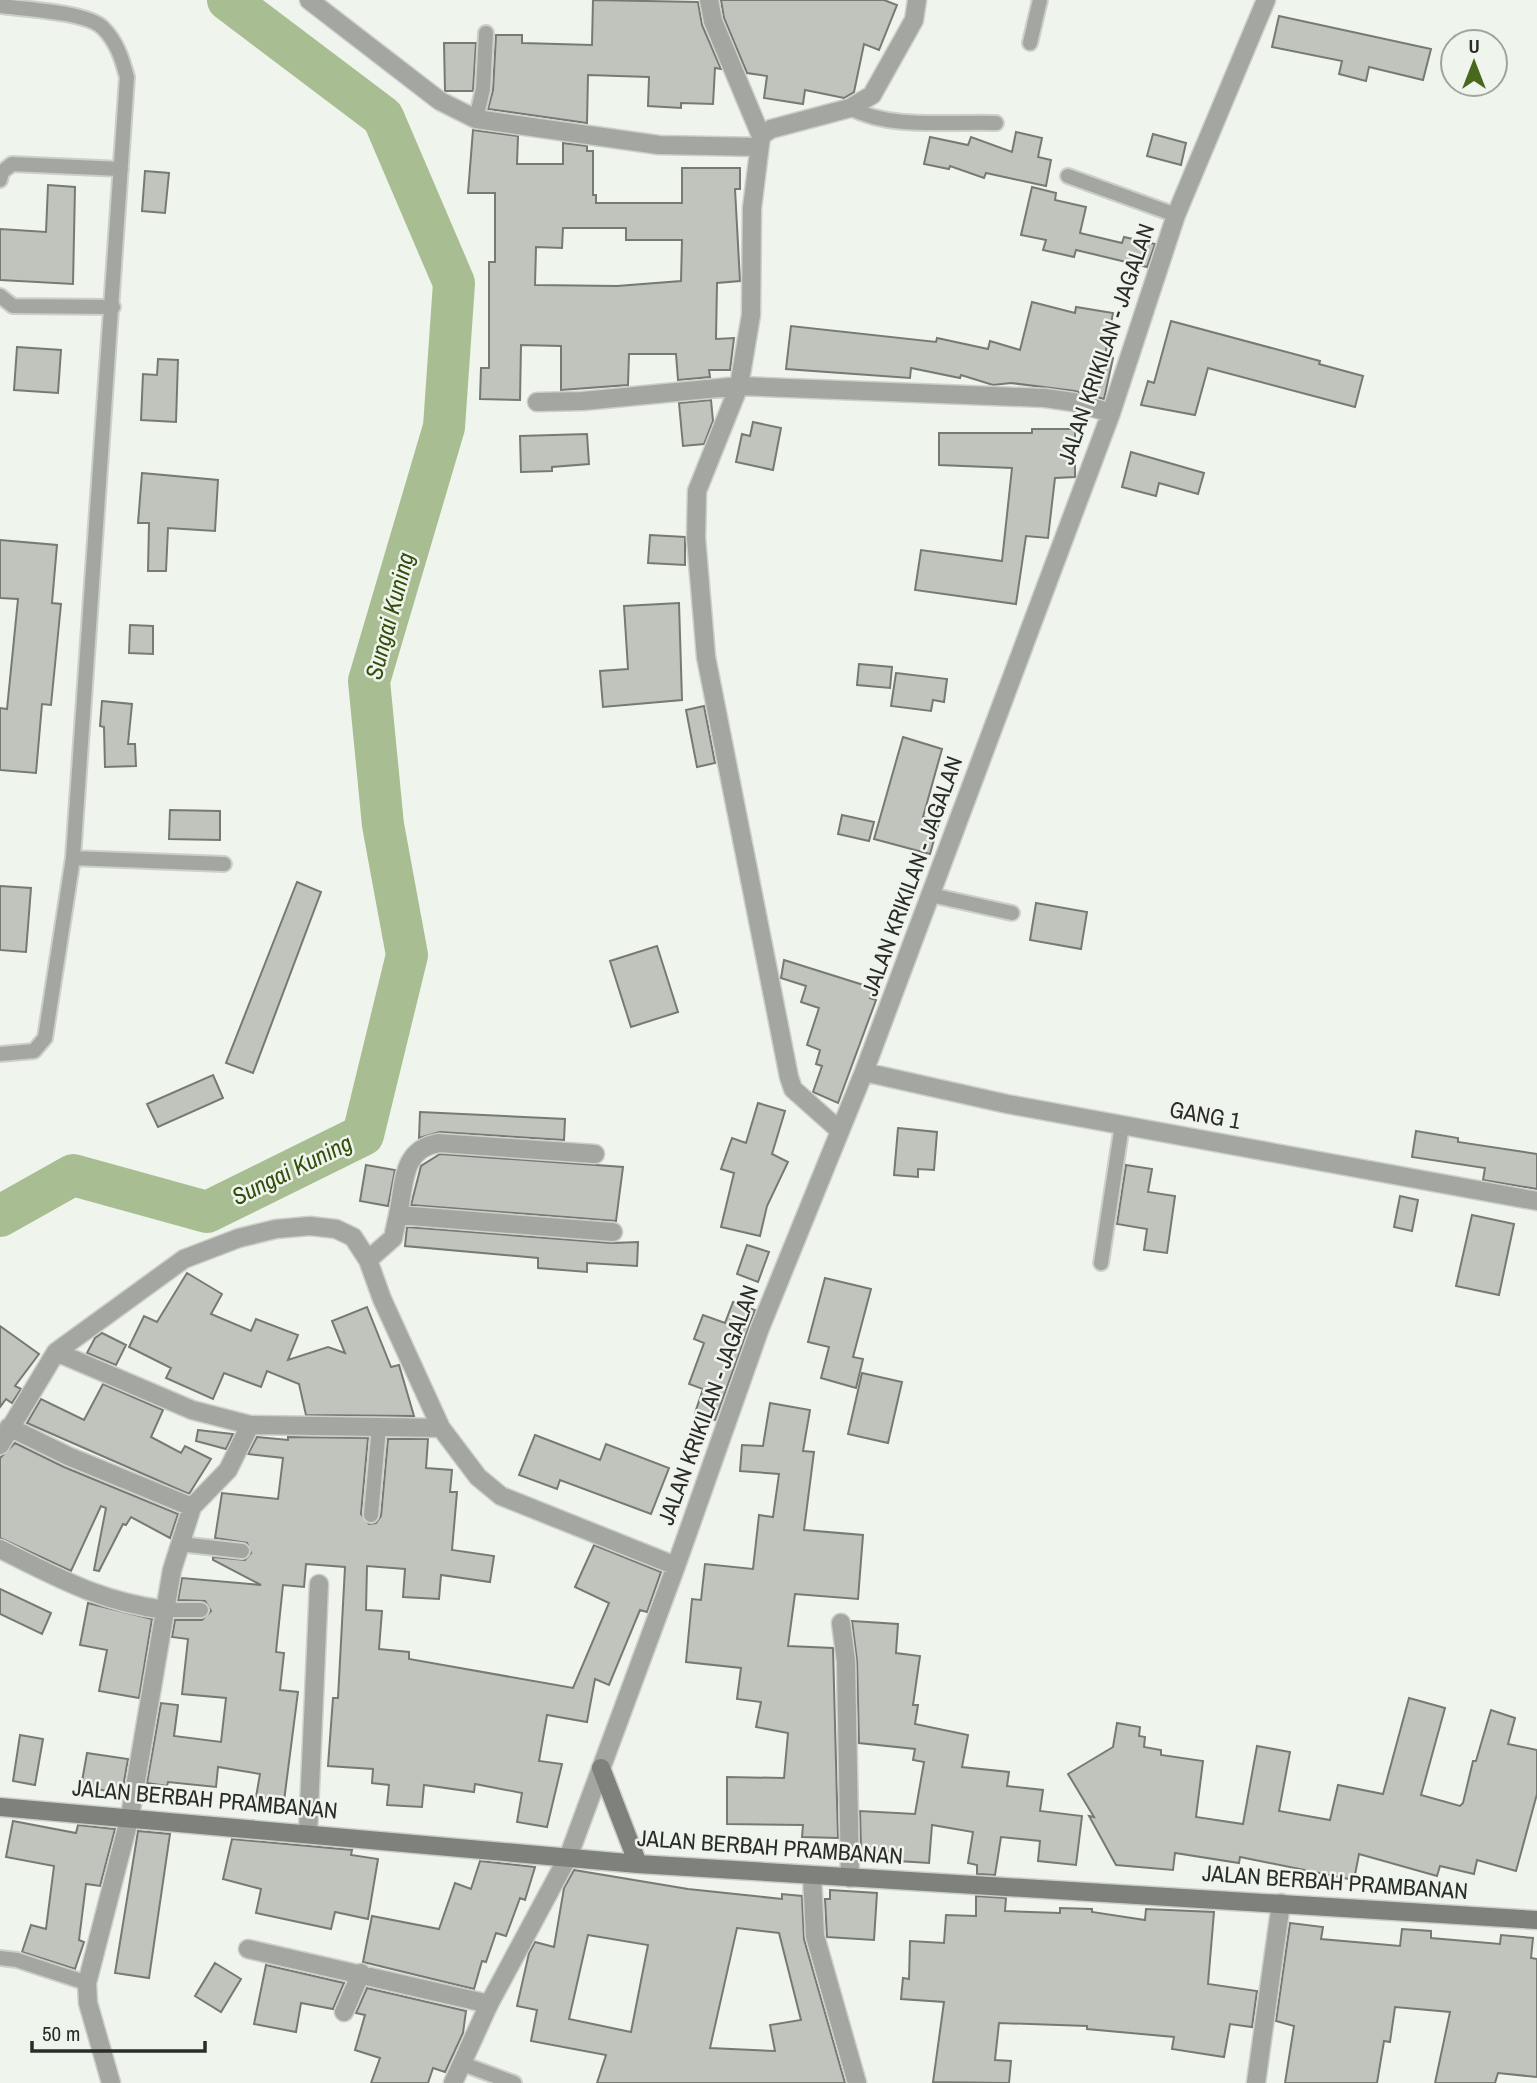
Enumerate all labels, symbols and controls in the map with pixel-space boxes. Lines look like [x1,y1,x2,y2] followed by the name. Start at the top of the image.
[1439,28,1509,98] north arrow
[1468,33,1480,59] text: U
[1050,219,1161,468] street label: JALAN KRIKILAN - JAGALAN
[357,549,421,683] water label: Sungai Kuning
[854,752,969,1000] street label: JALAN KRIKILAN - JAGALAN
[1167,1093,1243,1136] street label: GANG 1
[226,1126,357,1212] water label: Sungai Kuning
[650,1281,765,1529] street label: JALAN KRIKILAN - JAGALAN
[71,1771,339,1826] street label: JALAN BERBAH PRAMBANAN
[636,1822,904,1871] street label: JALAN BERBAH PRAMBANAN
[1201,1857,1469,1906] street label: JALAN BERBAH PRAMBANAN
[32,2010,205,2054] scale bar
[42,2019,80,2048] text: 50 m

